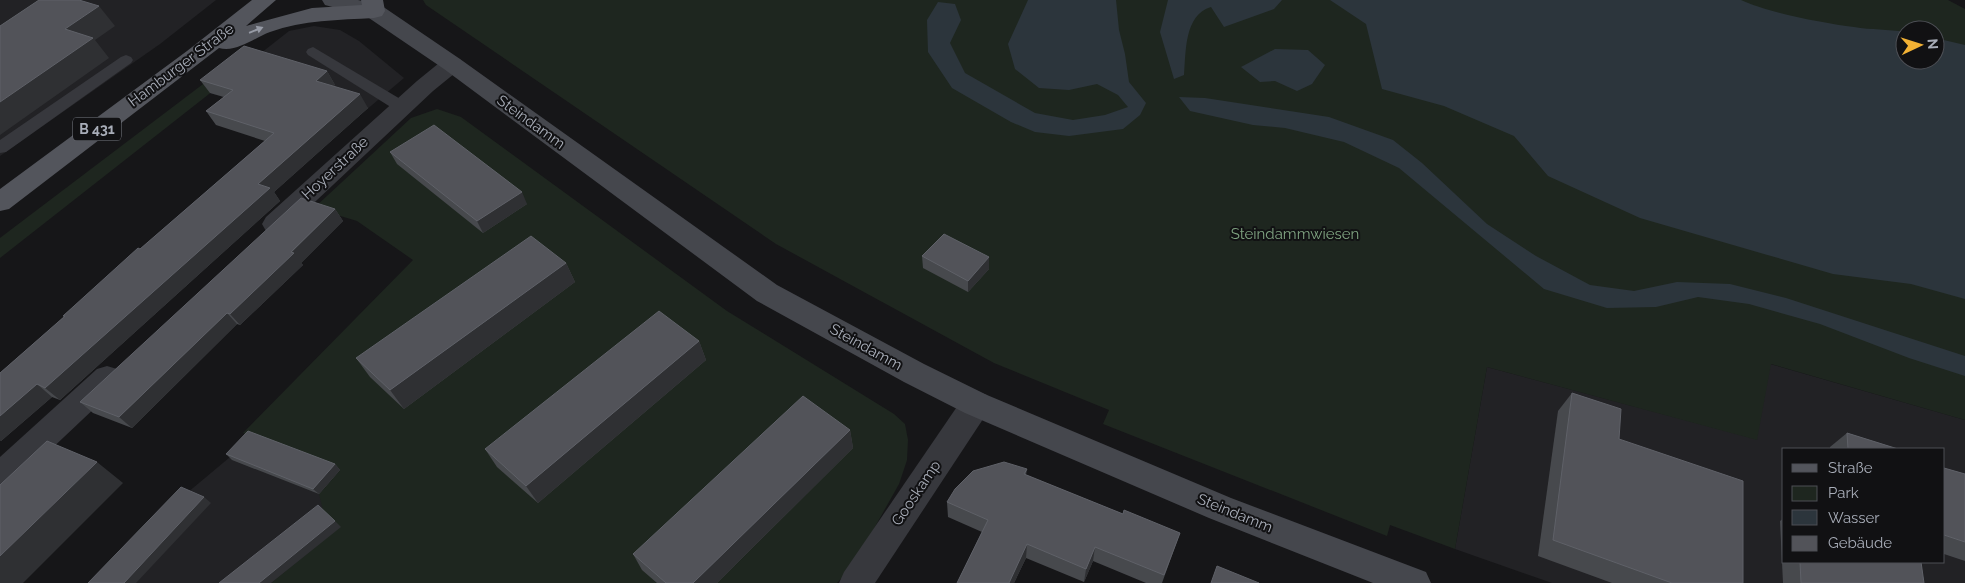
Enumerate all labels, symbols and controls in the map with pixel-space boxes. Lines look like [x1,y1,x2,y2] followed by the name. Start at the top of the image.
[125,19,237,111] street label: Hamburger Straße
[1895,20,1945,70] north arrow
[249,26,263,34] one-way arrow
[1925,38,1941,50] text: N
[493,91,569,153] street label: Steindamm
[73,118,121,140] road number: B 431
[298,133,372,203] street label: Hoyerstraße
[1231,225,1359,243] park label: Steindammwiesen
[827,320,905,374] street label: Steindamm
[1782,448,1945,563] legend
[888,457,944,529] street label: Gooskamp
[1828,459,1873,477] text: Straße
[1828,484,1859,502] text: Park
[1195,490,1275,536] street label: Steindamm
[1828,509,1880,527] text: Wasser
[1828,534,1892,552] text: Gebäude

